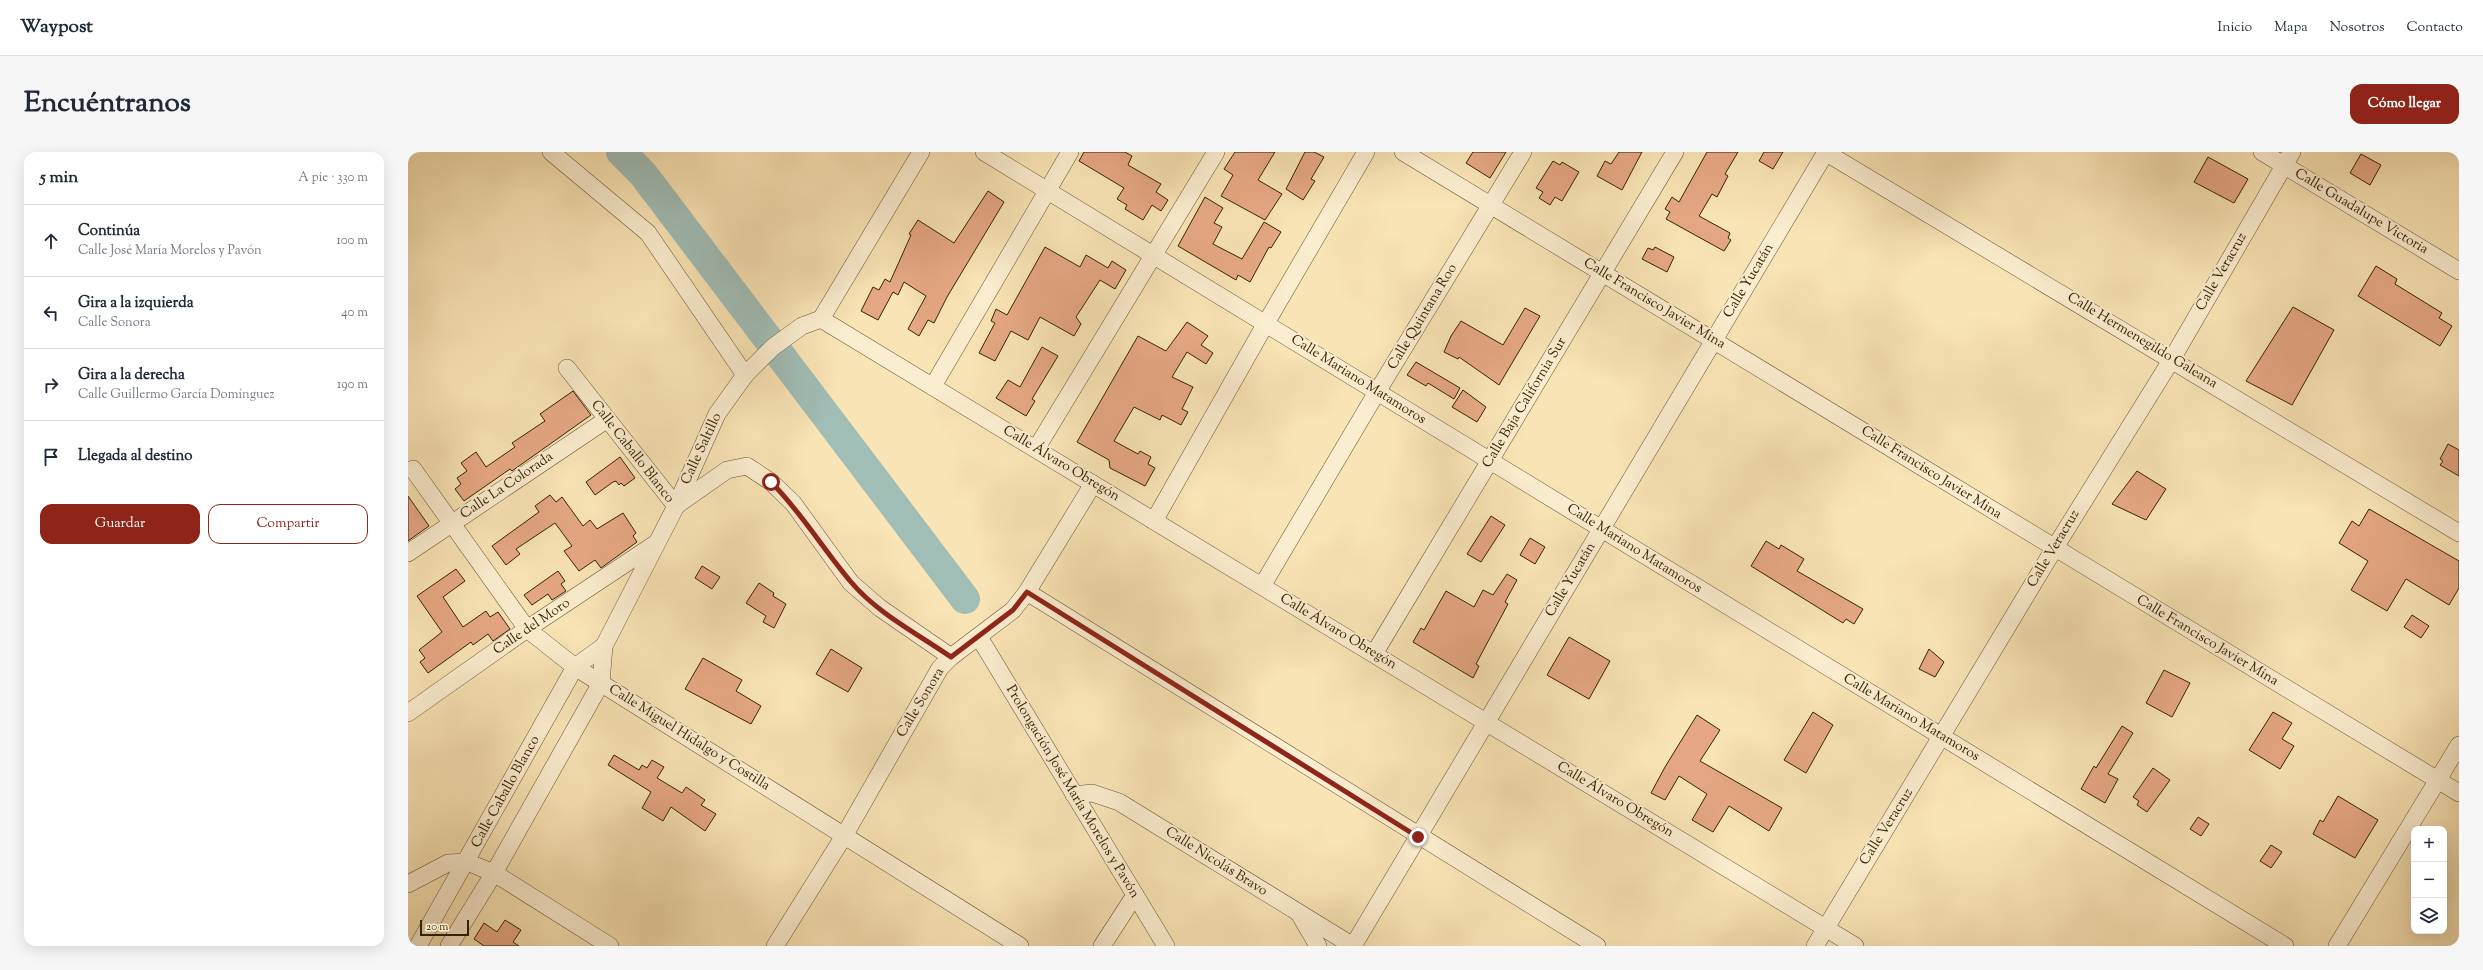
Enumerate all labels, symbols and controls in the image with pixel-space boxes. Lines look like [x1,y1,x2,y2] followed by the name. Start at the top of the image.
[20,14,93,41] text: Waypost
[2218,18,2252,38] text: Inicio
[2274,18,2308,38] text: Mapa
[2330,18,2385,38] text: Nosotros
[2407,18,2463,38] text: Contacto
[24,84,191,124] text: Encuéntranos
[2350,84,2459,124] button: Cómo llegar
[2290,164,2432,260] street label: Calle Guadalupe Victoria
[40,166,78,190] text: 5 min
[298,169,368,187] text: A pie · 330 m
[78,221,140,242] text: Continúa
[2191,229,2253,315] street label: Calle Veracruz
[40,230,62,252] icon: ahead
[336,232,368,250] text: 100 m
[1719,240,1779,322] street label: Calle Yucatán
[78,242,262,260] text: Calle José María Morelos y Pavón
[1579,254,1729,355] street label: Calle Francisco Javier Mina
[1383,260,1463,374] street label: Calle Quintana Roo
[2063,288,2222,394] street label: Calle Hermenegildo Galeana
[78,293,194,314] text: Gira a la izquierda
[40,302,62,324] icon: left
[341,304,368,322] text: 40 m
[78,314,151,332] text: Calle Sonora
[1286,330,1430,430] street label: Calle Mariano Matamoros
[1478,333,1572,472] street label: Calle Baja California Sur
[78,365,185,386] text: Gira a la derecha
[40,374,62,396] icon: right
[337,376,368,394] text: 190 m
[78,386,274,404] text: Calle Guillermo García Domínguez
[585,396,679,508] street label: Calle Caballo Blanco
[677,409,728,488] street label: Calle Saltillo
[999,421,1123,507] street label: Calle Álvaro Obregón
[1857,421,2006,525] street label: Calle Francisco Javier Mina
[40,446,62,468] icon: arrive
[78,446,193,467] text: Llegada al destino
[456,447,558,525] street label: Calle La Colorada
[762,473,780,491] route start
[1562,499,1706,599] street label: Calle Mariano Matamoros
[40,504,200,544] button: Guardar
[208,504,368,544] button: Compartir
[2023,506,2085,592] street label: Calle Veracruz
[1541,539,1601,621] street label: Calle Yucatán
[1276,589,1400,675] street label: Calle Álvaro Obregón
[2132,591,2282,692] street label: Calle Francisco Javier Mina
[489,594,575,660] street label: Calle del Moro
[892,664,950,742] street label: Calle Sonora
[1839,669,1983,767] street label: Calle Mariano Matamoros
[604,680,774,796] street label: Calle Miguel Hidalgo y Costilla
[1000,682,1144,902] street label: Prolongación José María Morelos y Pavón
[467,732,545,852] street label: Calle Caballo Blanco
[1553,757,1677,843] street label: Calle Álvaro Obregón
[1855,785,1919,869] street label: Calle Veracruz
[1161,822,1271,902] street label: Calle Nicolás Bravo
[2411,826,2447,934] map controls
[2411,826,2447,862] button: +
[1409,828,1427,846] route end
[2411,862,2447,898] button: −
[2411,898,2447,934] button: layers
[420,918,469,937] scale bar
[426,919,448,935] text: 20 m

